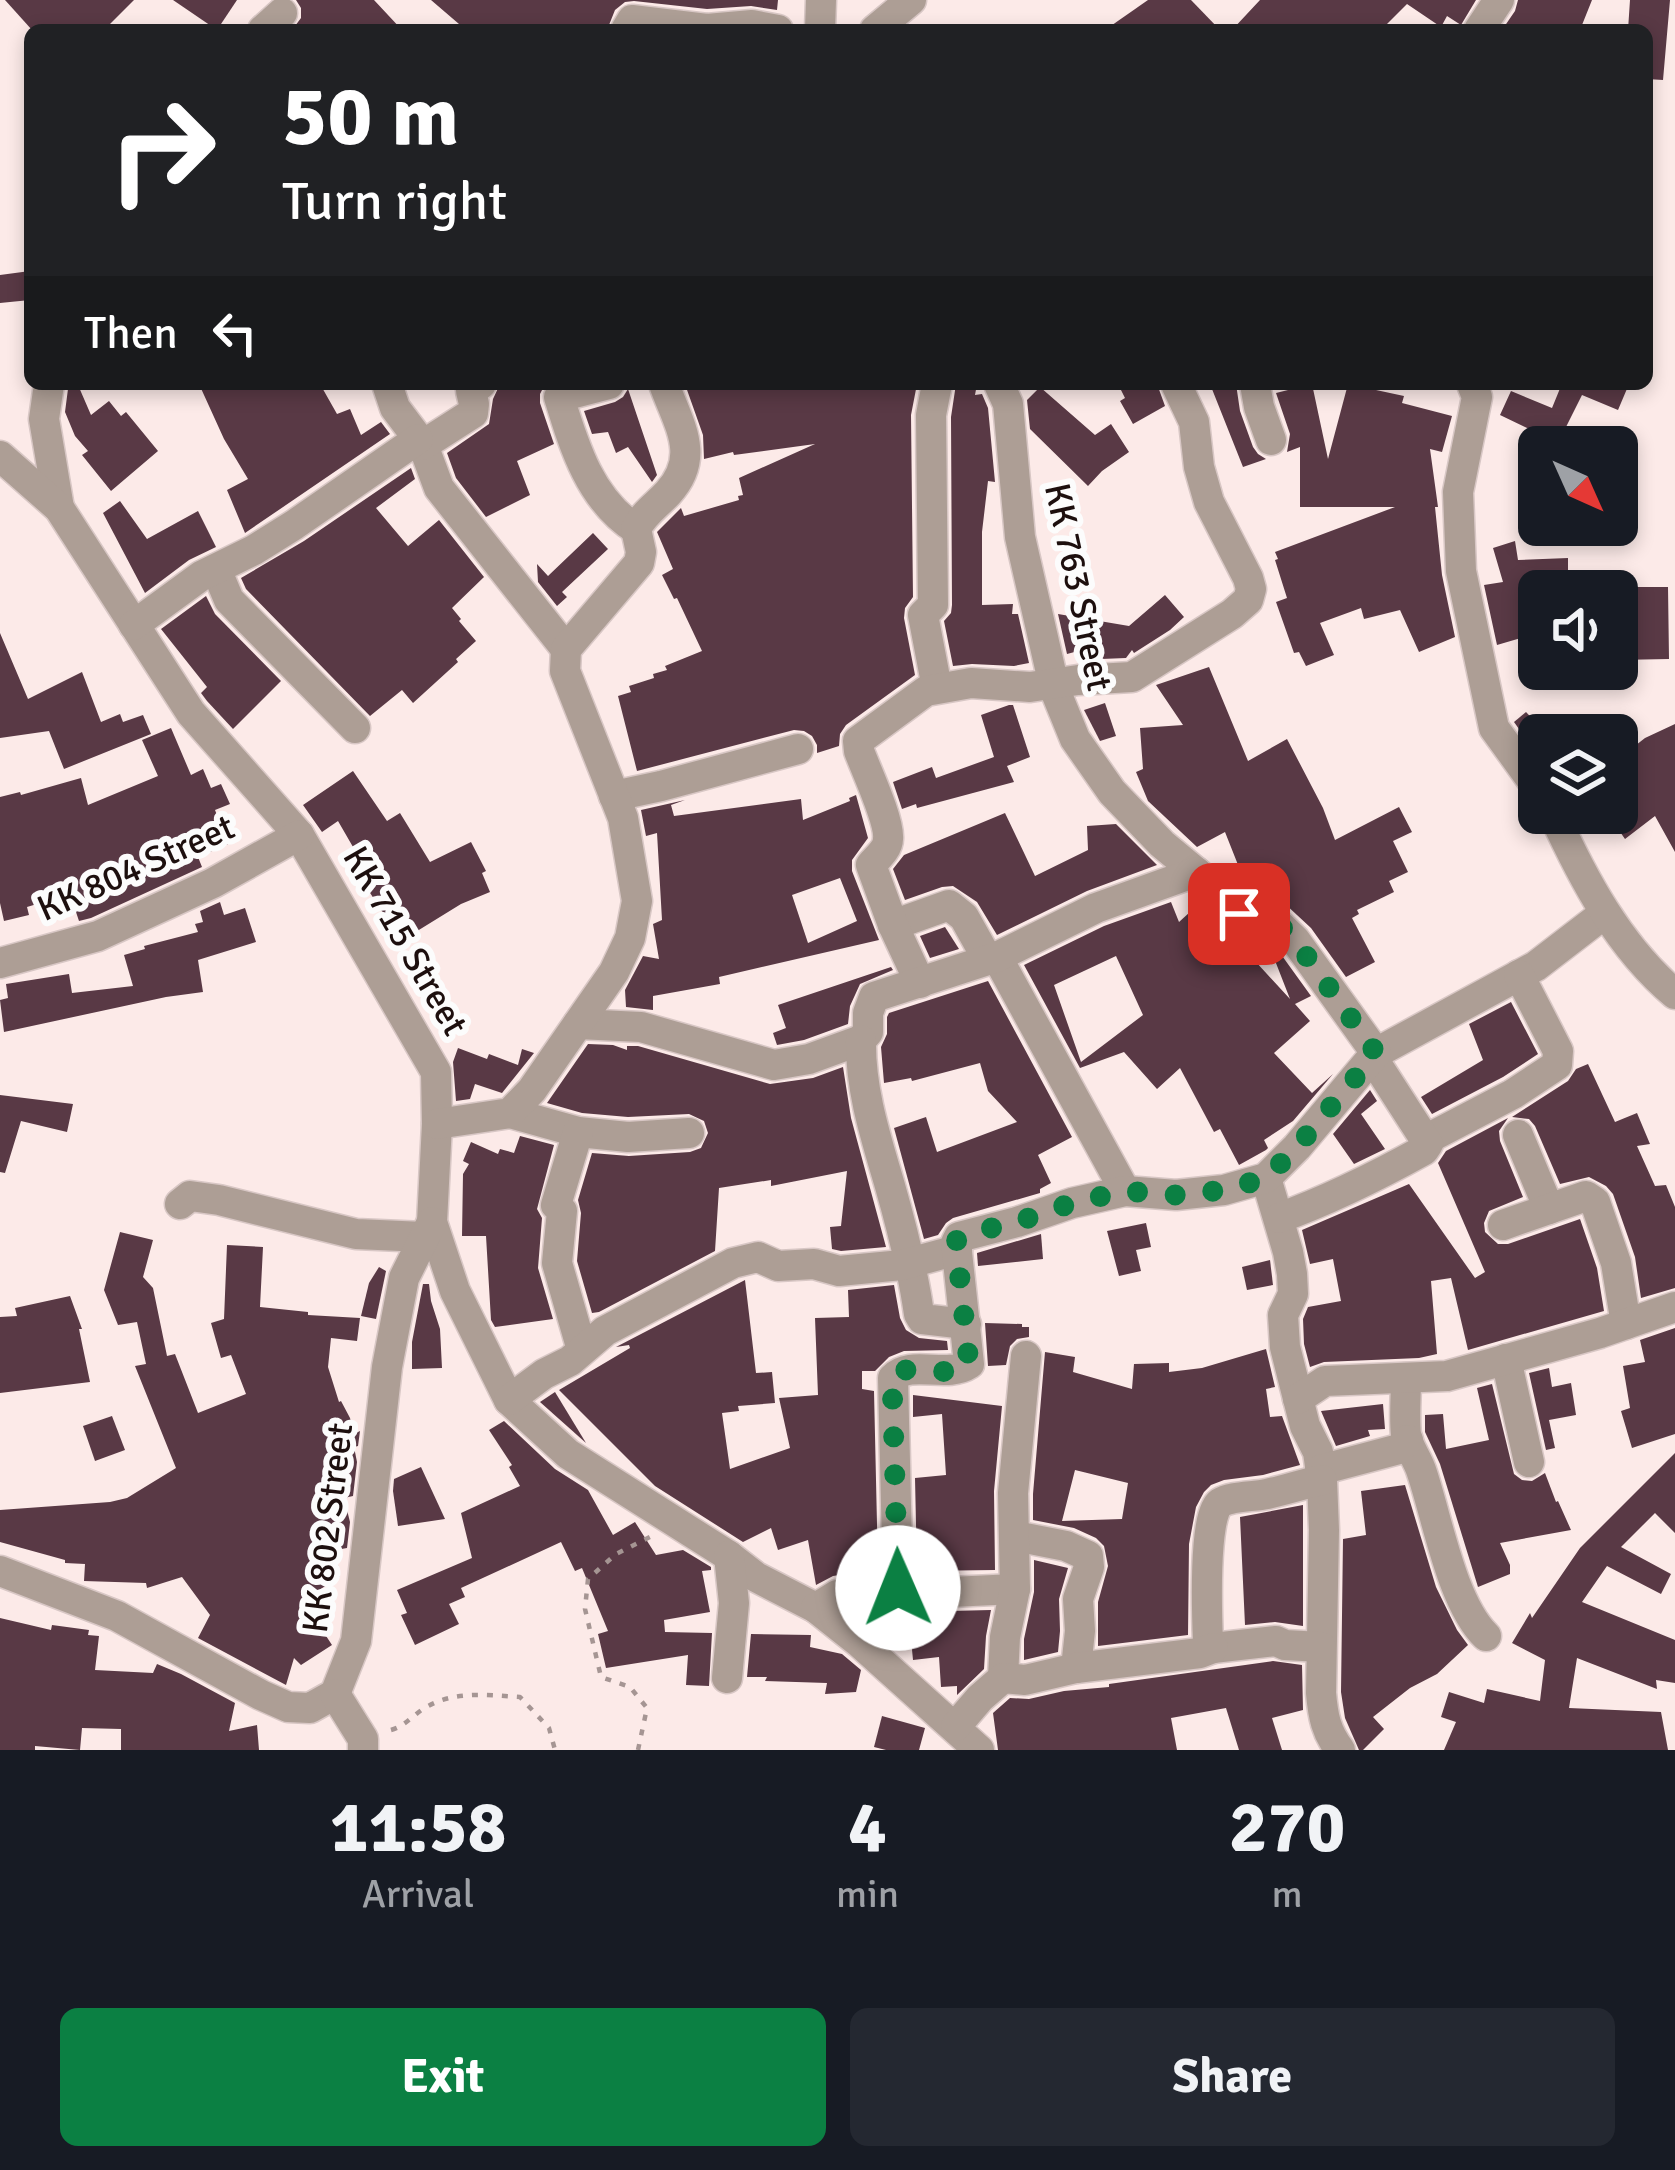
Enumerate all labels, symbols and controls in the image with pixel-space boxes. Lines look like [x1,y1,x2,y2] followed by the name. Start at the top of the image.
[282,65,459,169] text: 50 m
[84,72,240,228] icon: right
[282,168,507,235] text: Turn right
[202,300,268,366] icon: left
[84,306,178,361] text: Then
[1518,426,1638,546] north arrow
[1518,426,1638,834] map controls
[1034,479,1122,695] street label: KK 763 Street
[1518,570,1638,690] button: sound
[1518,714,1638,834] button: layers
[31,805,241,931] street label: KK 804 Street
[333,838,477,1044] street label: KK 715 Street
[1188,863,1290,965] pin
[1206,881,1272,947] icon: arrive
[293,1421,363,1635] street label: KK 802 Street
[835,1525,961,1651] position arrow
[330,1783,506,1872] text: 11:58
[848,1783,887,1872] text: 4
[1229,1783,1345,1872] text: 270
[362,1870,474,1918] text: Arrival
[836,1870,899,1918] text: min
[1271,1870,1303,1918] text: m
[60,2008,826,2146] button: Exit
[850,2008,1615,2146] button: Share

